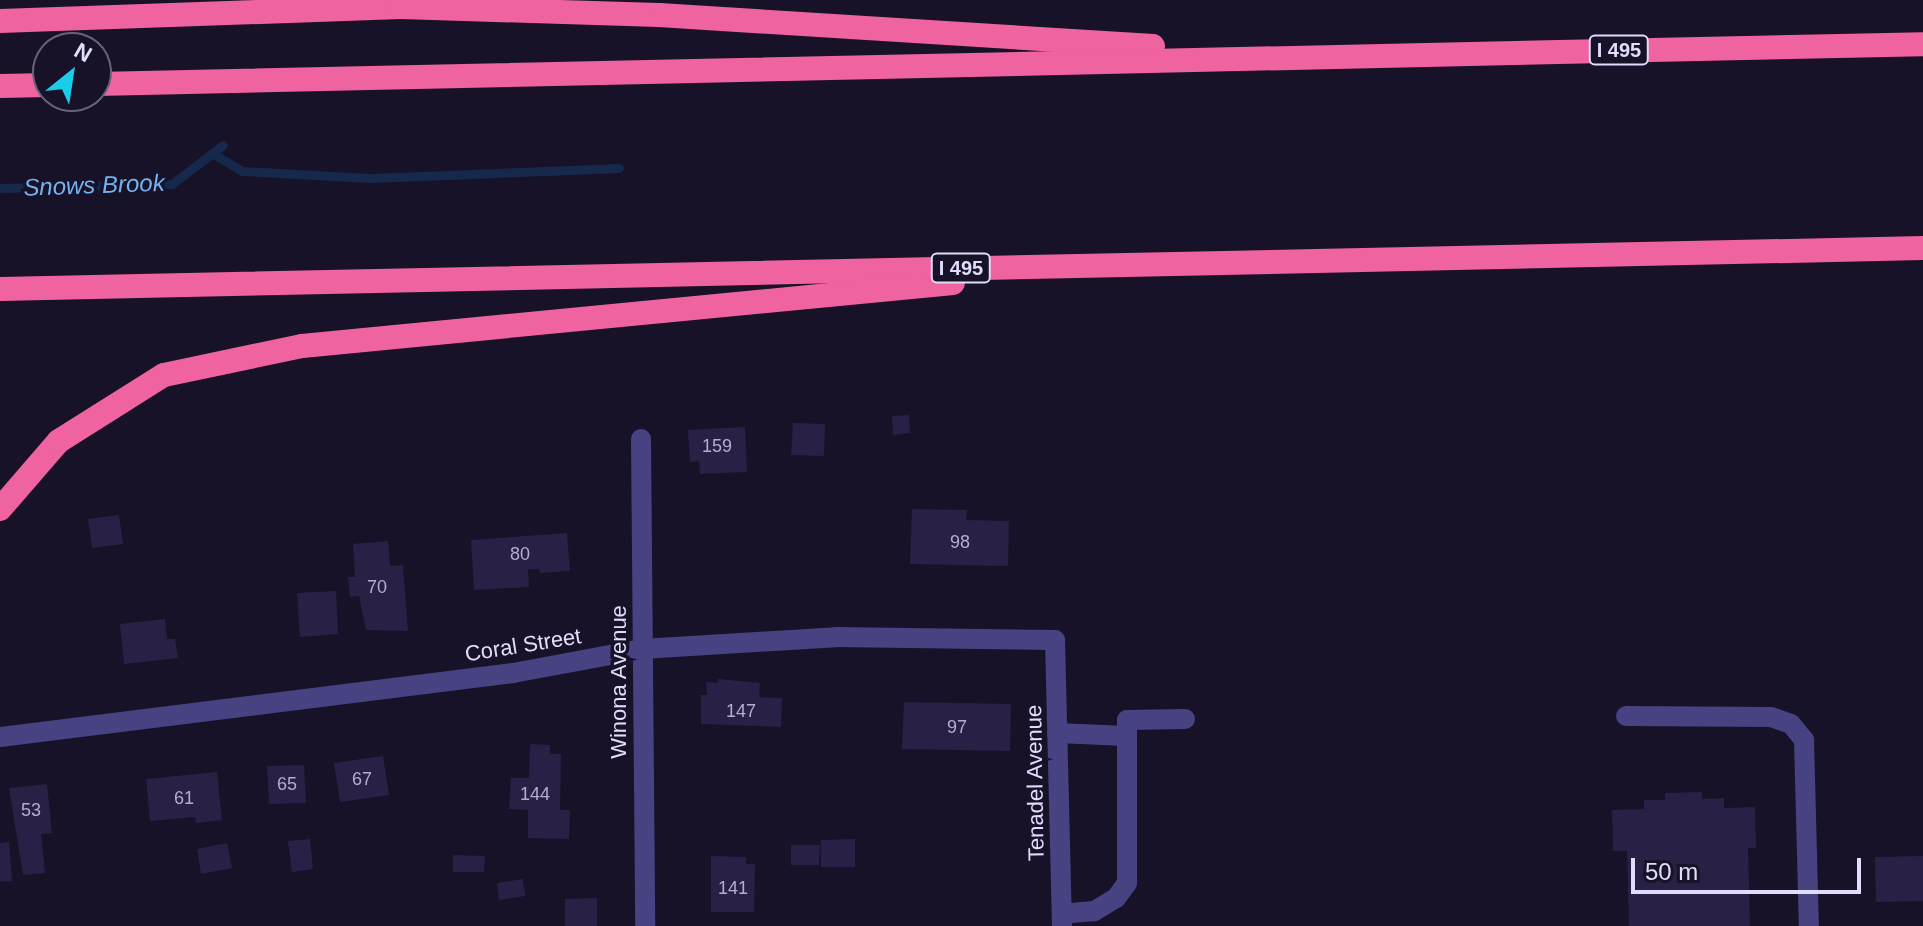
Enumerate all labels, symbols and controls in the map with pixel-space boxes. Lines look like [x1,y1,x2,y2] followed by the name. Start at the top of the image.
[32,32,112,112] north arrow
[1587,34,1651,66] road number: I 495
[70,38,96,67] text: N
[23,168,165,202] water label: Snows Brook
[929,252,993,284] road number: I 495
[702,435,732,457] house number: 159
[950,531,970,553] house number: 98
[510,543,530,565] house number: 80
[367,576,387,598] house number: 70
[606,605,632,759] street label: Winona Avenue
[463,623,583,667] street label: Coral Street
[726,700,756,722] house number: 147
[1020,704,1050,862] street label: Tenadel Avenue
[947,716,967,738] house number: 97
[352,768,372,790] house number: 67
[277,773,297,795] house number: 65
[520,783,550,805] house number: 144
[174,787,194,809] house number: 61
[21,799,41,821] house number: 53
[1635,842,1865,892] scale bar
[1645,858,1698,885] text: 50 m
[718,877,748,899] house number: 141

